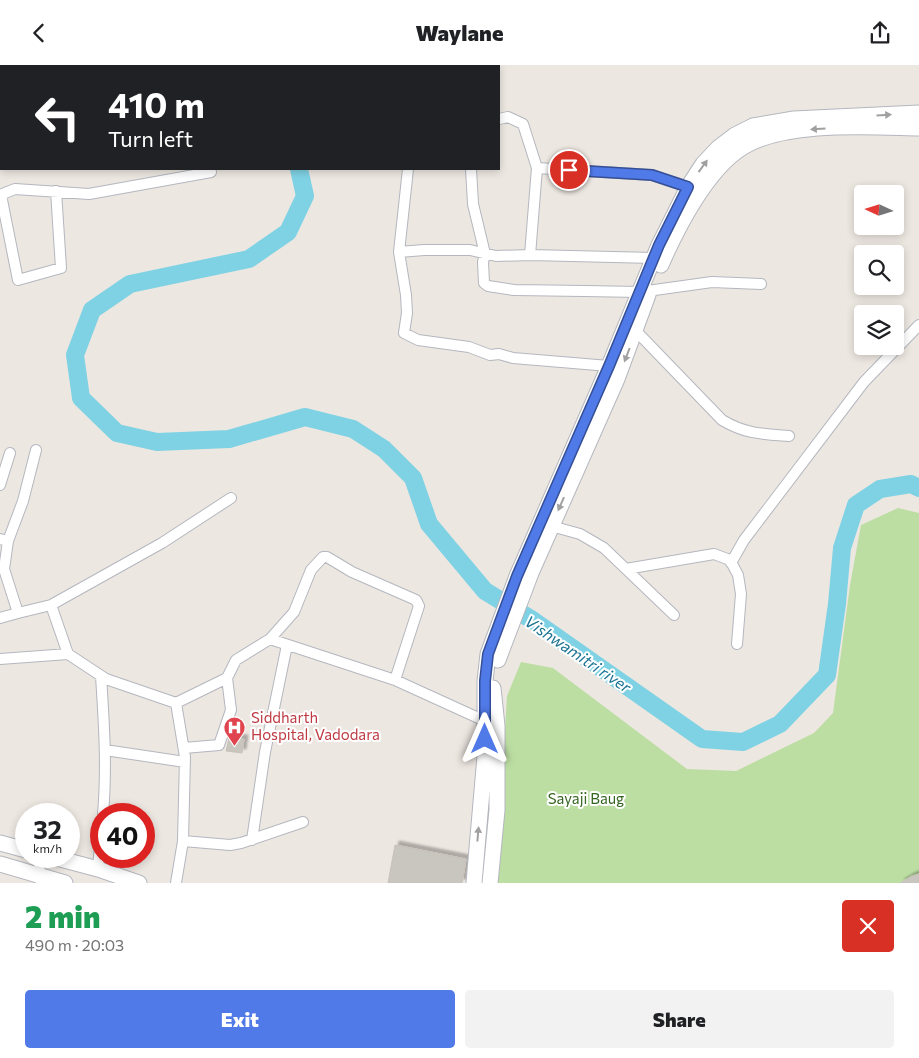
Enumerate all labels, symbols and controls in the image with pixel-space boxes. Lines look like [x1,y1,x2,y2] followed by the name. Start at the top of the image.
[25,19,53,47] icon: back
[416,19,503,46] text: Waylane
[866,19,894,47] icon: share
[108,82,205,125] text: 410 m
[25,85,90,150] icon: left
[877,110,893,118] one-way arrow
[108,125,193,152] text: Turn left
[810,126,826,134] one-way arrow
[548,149,590,191] pin
[555,156,583,184] icon: arrive
[697,160,708,173] one-way arrow
[854,185,904,235] north arrow
[854,185,904,355] map controls
[854,245,904,295] button: search
[854,305,904,355] button: layers
[622,348,630,362] one-way arrow
[557,497,565,511] one-way arrow
[522,611,635,696] water label: Vishwamitri river
[251,708,380,743] place label: Siddharth Hospital, Vadodara
[458,712,510,764] position arrow
[223,715,247,746] hospital icon: Siddharth Hospital, Vadodara
[548,789,624,807] park label: Sayaji Baug
[90,803,155,868] speed limit sign: 40
[33,814,62,844] text: 32
[474,826,482,842] one-way arrow
[33,841,62,855] text: km/h
[25,897,100,934] text: 2 min
[842,900,894,952] button: close
[25,935,124,954] text: 490 m · 20:03
[25,990,455,1048] button: Exit
[465,990,894,1048] button: Share

